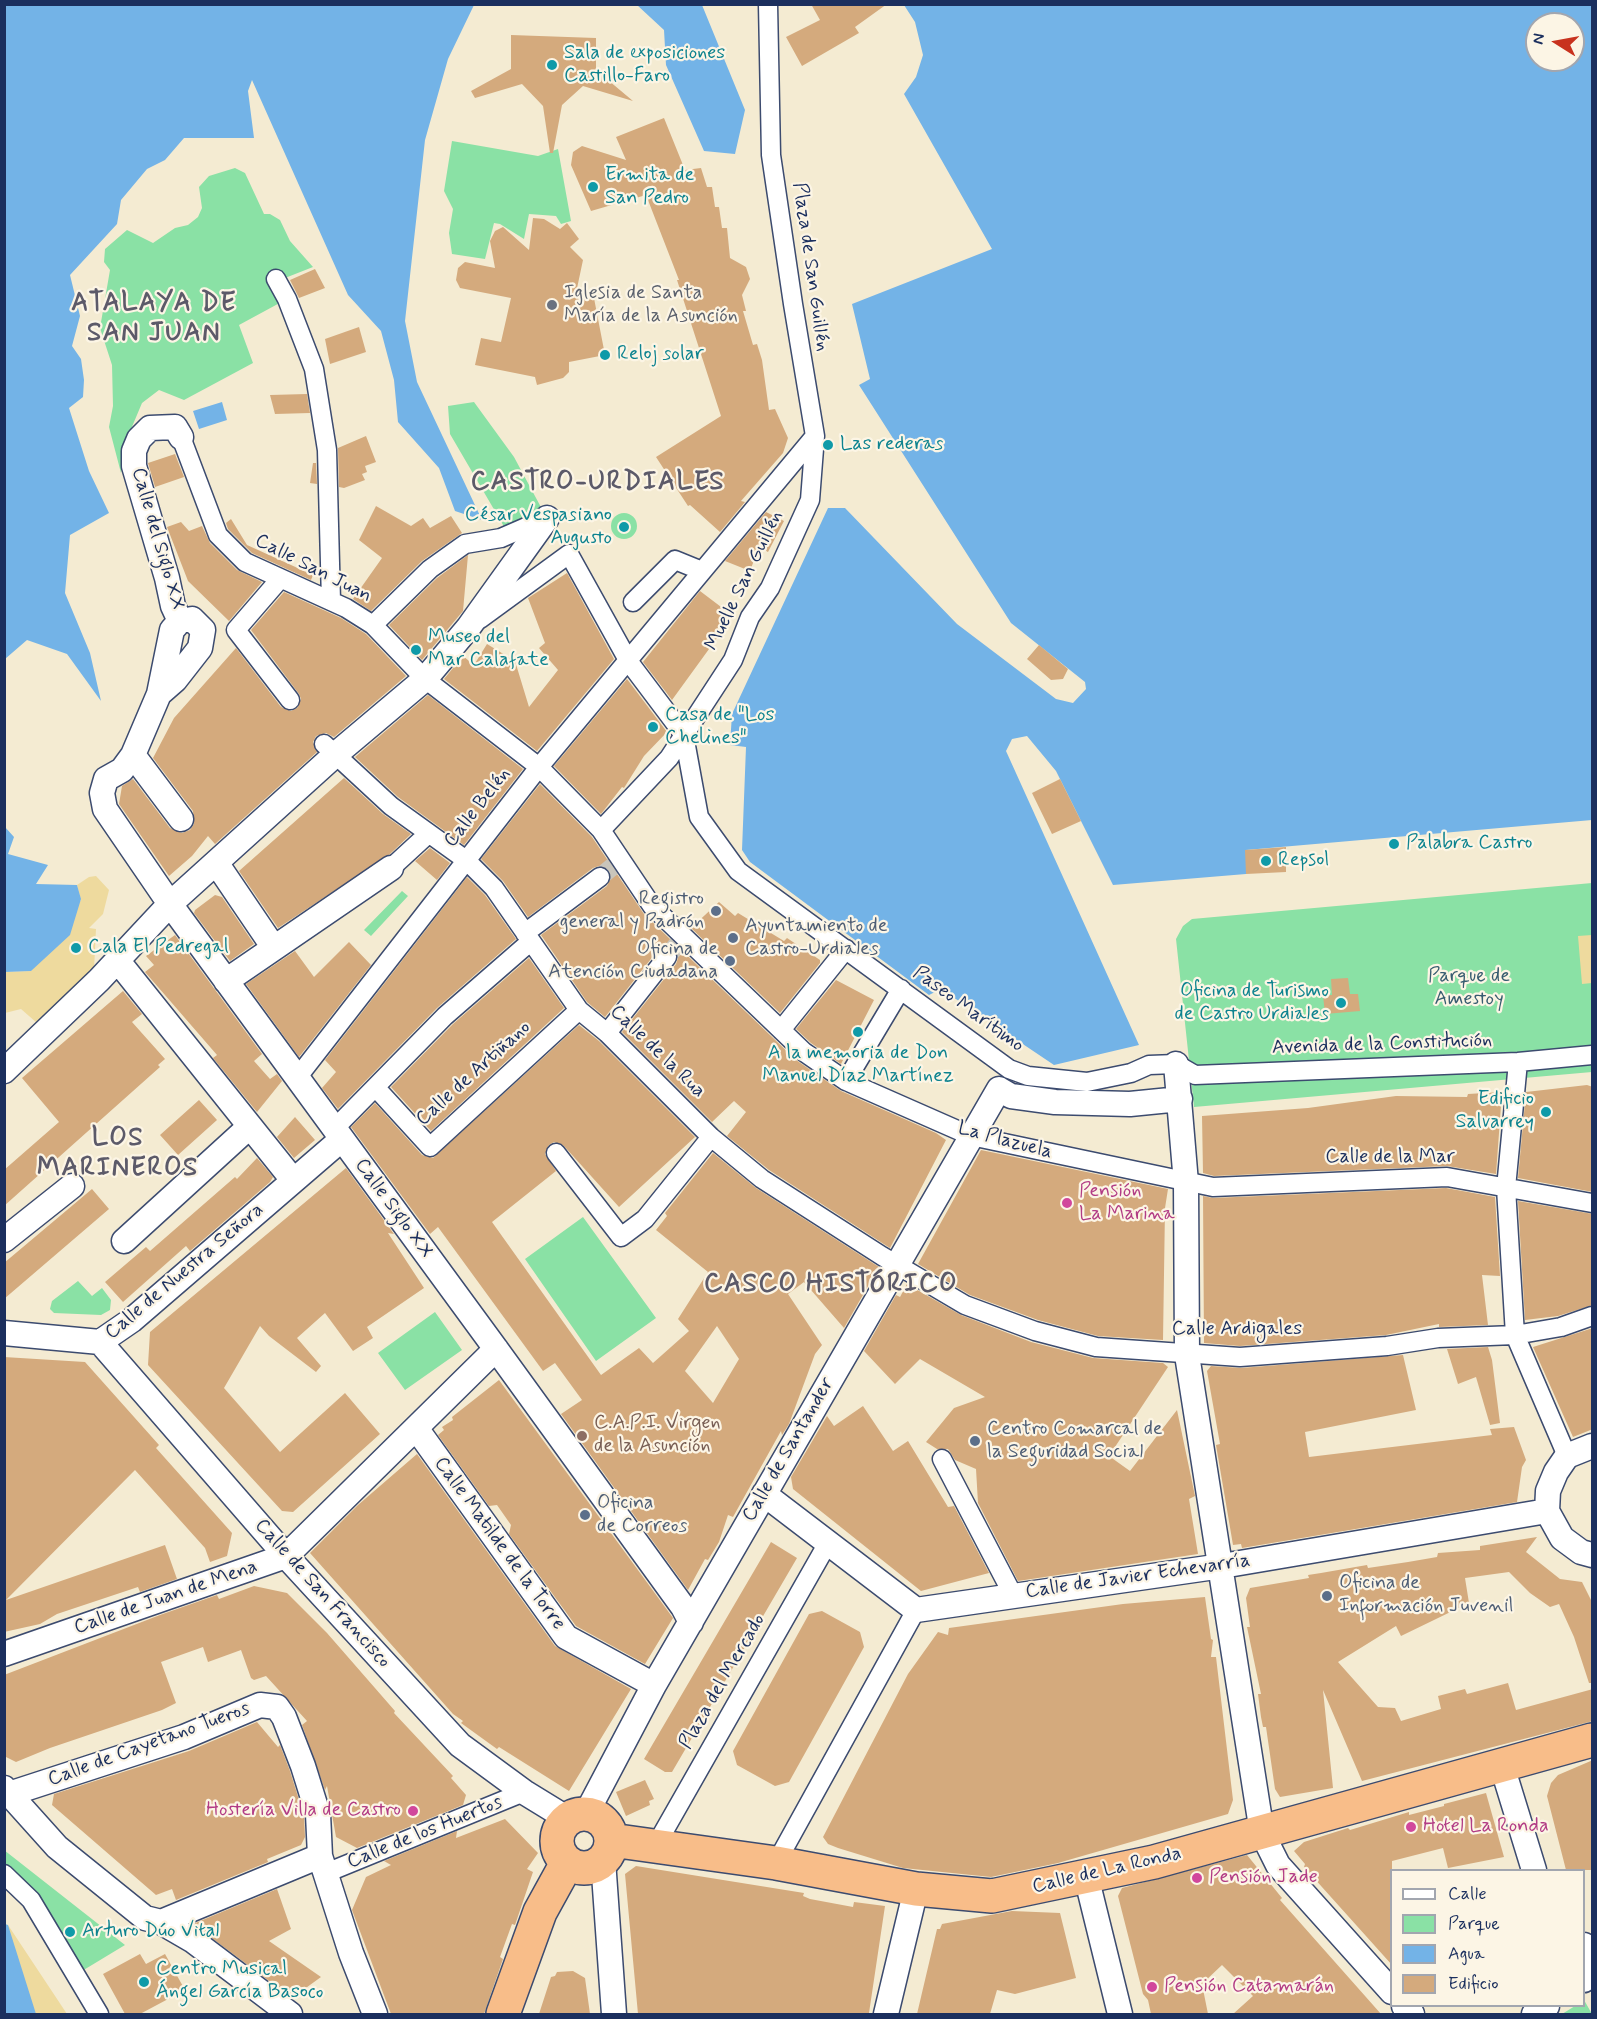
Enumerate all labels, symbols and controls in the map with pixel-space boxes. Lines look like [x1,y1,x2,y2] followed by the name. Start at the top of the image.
[1525,12,1585,72] north arrow
[1527,32,1550,46] text: N
[564,42,725,89] place label: Sala de exposiciones Castillo-Faro
[545,58,559,72] marker: Sala de exposiciones Castillo-Faro
[605,164,694,211] place label: Ermita de San Pedro
[586,180,600,194] marker: Ermita de San Pedro
[786,181,834,353] street label: Plaza de San Guillén
[564,282,738,329] place label: Iglesia de Santa María de la Asunción
[74,289,234,350] district label: ATALAYA DE SAN JUAN
[545,298,559,312] marker: Iglesia de Santa María de la Asunción
[617,343,704,367] place label: Reloj solar
[598,348,612,362] marker: Reloj solar
[840,433,943,457] place label: Las rederas
[821,438,835,452] marker: Las rederas
[125,465,189,613] street label: Calle del Siglo XX
[470,468,726,500] district label: CASTRO-URDIALES
[465,504,612,551] place label: César Vespasiano Augusto
[701,507,789,655] street label: Muelle San Guillén
[617,520,631,534] marker: César Vespasiano Augusto
[251,529,375,609] street label: Calle San Juan
[428,626,549,673] place label: Museo del Mar Calafate
[409,643,423,657] marker: Museo del Mar Calafate
[665,704,774,751] place label: Casa de "Los Chelines"
[646,720,660,734] marker: Casa de "Los Chelines"
[439,763,517,853] street label: Calle Belén
[1406,832,1533,856] place label: Palabra Castro
[1387,837,1401,851] marker: Palabra Castro
[1278,849,1329,873] place label: Repsol
[1259,854,1273,868] marker: Repsol
[560,888,704,935] place label: Registro general y Padrón
[709,904,723,918] marker: Registro general y Padrón
[745,915,888,962] place label: Ayuntamiento de Castro-Urdiales
[726,931,740,945] marker: Ayuntamiento de Castro-Urdiales
[88,936,229,960] place label: Cala El Pedregal
[548,938,718,985] place label: Oficina de Atención Ciudadana
[69,941,83,955] marker: Cala El Pedregal
[723,954,737,968] marker: Oficina de Atención Ciudadana
[908,962,1028,1058] street label: Paseo Marítimo
[1428,965,1510,1012] park label: Parque de Amestoy
[1175,980,1329,1027] place label: Oficina de Turismo de Castro Urdiales
[1334,996,1348,1010] marker: Oficina de Turismo de Castro Urdiales
[604,1000,710,1104] street label: Calle de la Rua
[412,1016,536,1132] street label: Calle de Artiñano
[851,1025,865,1039] marker: A la memoria de Don Manuel Díaz Martínez
[1271,1029,1493,1061] street label: Avenida de la Constitución
[762,1042,954,1089] place label: A la memoria de Don Manuel Díaz Martínez
[1455,1088,1534,1135] place label: Edificio Salvarrey
[1539,1105,1553,1119] marker: Edificio Salvarrey
[955,1117,1055,1165] street label: La Plazuela
[38,1124,198,1186] district label: LOS MARINEROS
[1325,1146,1455,1170] street label: Calle de la Mar
[349,1154,437,1264] street label: Calle Siglo XX
[1079,1180,1175,1227] place label: Pensión La Marina
[1060,1196,1074,1210] marker: Pensión La Marina
[101,1199,269,1345] street label: Calle de Nuestra Señora
[707,1270,955,1302] district label: CASCO HISTÓRICO
[1172,1318,1302,1342] street label: Calle Ardigales
[738,1373,840,1527] street label: Calle de Santander
[594,1412,721,1459] place label: C.A.P.I. Virgen de la Asunción
[987,1418,1163,1465] place label: Centro Comarcal de la Seguridad Social
[575,1429,589,1443] marker: C.A.P.I. Virgen de la Asunción
[968,1434,982,1448] marker: Centro Comarcal de la Seguridad Social
[428,1453,570,1635] street label: Calle Matilde de la Torre
[597,1492,687,1539] place label: Oficina de Correos
[578,1508,592,1522] marker: Oficina de Correos
[249,1514,395,1674] street label: Calle de San Francisco
[1024,1549,1252,1605] street label: Calle de Javier Echevarría
[71,1555,261,1641] street label: Calle de Juan de Mena
[1339,1572,1513,1619] place label: Oficina de Información Juvenil
[1320,1589,1334,1603] marker: Oficina de Información Juvenil
[675,1610,771,1754] street label: Plaza del Mercado
[45,1697,253,1793] street label: Calle de Cayetano Tueros
[344,1791,506,1875] street label: Calle de los Huertos
[206,1799,401,1823] place label: Hostería Villa de Castro
[406,1804,420,1818] marker: Hostería Villa de Castro
[1423,1815,1549,1839] place label: Hotel La Ronda
[1404,1820,1418,1834] marker: Hotel La Ronda
[1030,1842,1184,1900] street label: Calle de La Ronda
[1209,1866,1318,1890] place label: Pensión Jade
[1390,1869,1585,2007] legend
[1190,1871,1204,1885] marker: Pensión Jade
[1448,1882,1487,1906] text: Calle
[1448,1912,1500,1936] text: Parque
[82,1920,219,1944] place label: Arturo Dúo Vital
[63,1925,77,1939] marker: Arturo Dúo Vital
[1448,1942,1485,1966] text: Agua
[156,1958,323,2005] place label: Centro Musical Ángel García Basoco
[1448,1972,1499,1996] text: Edificio
[137,1975,151,1989] marker: Centro Musical Ángel García Basoco
[1164,1975,1334,1999] place label: Pensión Catamarán
[1145,1980,1159,1994] marker: Pensión Catamarán

